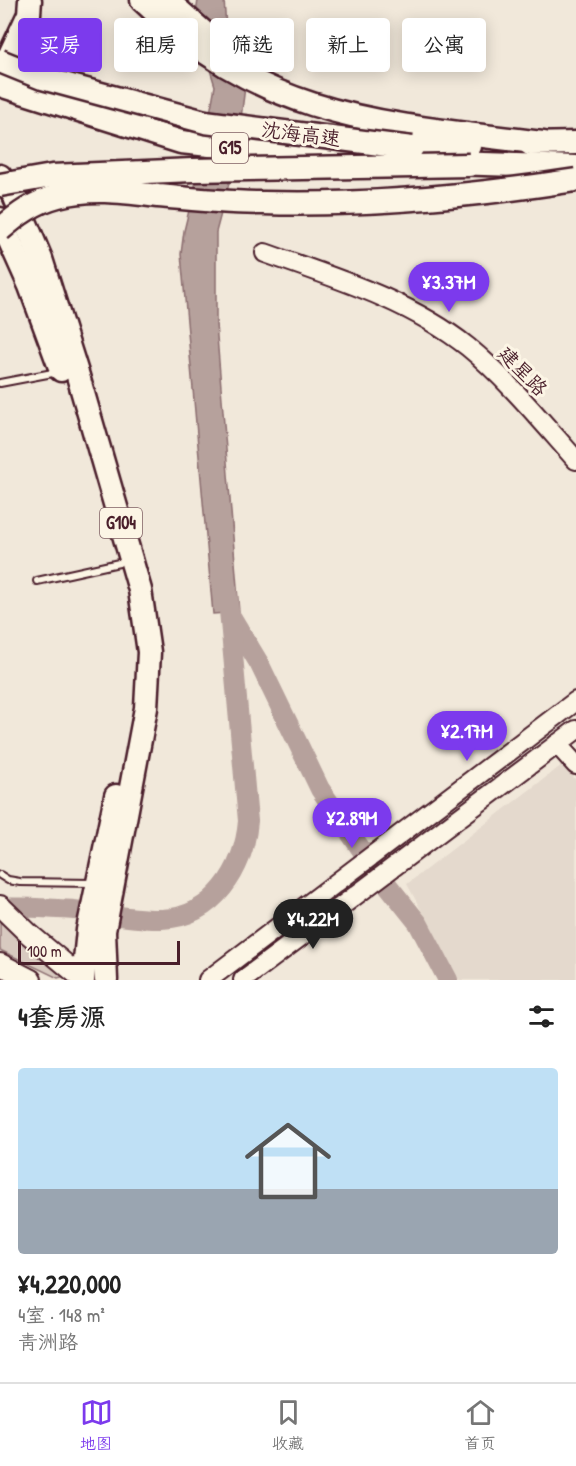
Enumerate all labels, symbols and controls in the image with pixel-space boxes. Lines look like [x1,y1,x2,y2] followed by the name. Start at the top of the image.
[18,18,102,72] chip: 买房
[114,18,198,72] chip: 租房
[210,18,294,72] chip: 筛选
[306,18,390,72] chip: 新上
[402,18,486,72] chip: 公寓
[260,115,342,152] street label: 沈海高速
[212,133,248,163] road number: G15
[400,262,498,313] pin: ¥3.37M
[422,268,476,295] text: ¥3.37M
[493,340,555,402] street label: 建星路
[100,508,142,538] road number: G104
[418,711,516,762] pin: ¥2.17M
[441,717,493,744] text: ¥2.17M
[303,798,401,849] pin: ¥2.89M
[327,804,377,831] text: ¥2.89M
[264,899,362,950] pin: ¥4.22M
[287,905,339,932] text: ¥4.22M
[18,938,180,966] scale bar
[27,940,62,962] text: 100 m
[18,999,106,1034] text: 4套房源
[525,1000,558,1033] icon: filters
[234,1107,342,1215] icon: home
[18,1266,121,1301] text: ¥4,220,000
[18,1301,105,1328] text: 4室 · 148 m²
[18,1328,78,1355] text: 青洲路
[80,1396,113,1454] tab: 地图
[272,1396,305,1454] tab: 收藏
[464,1396,497,1454] tab: 首页

